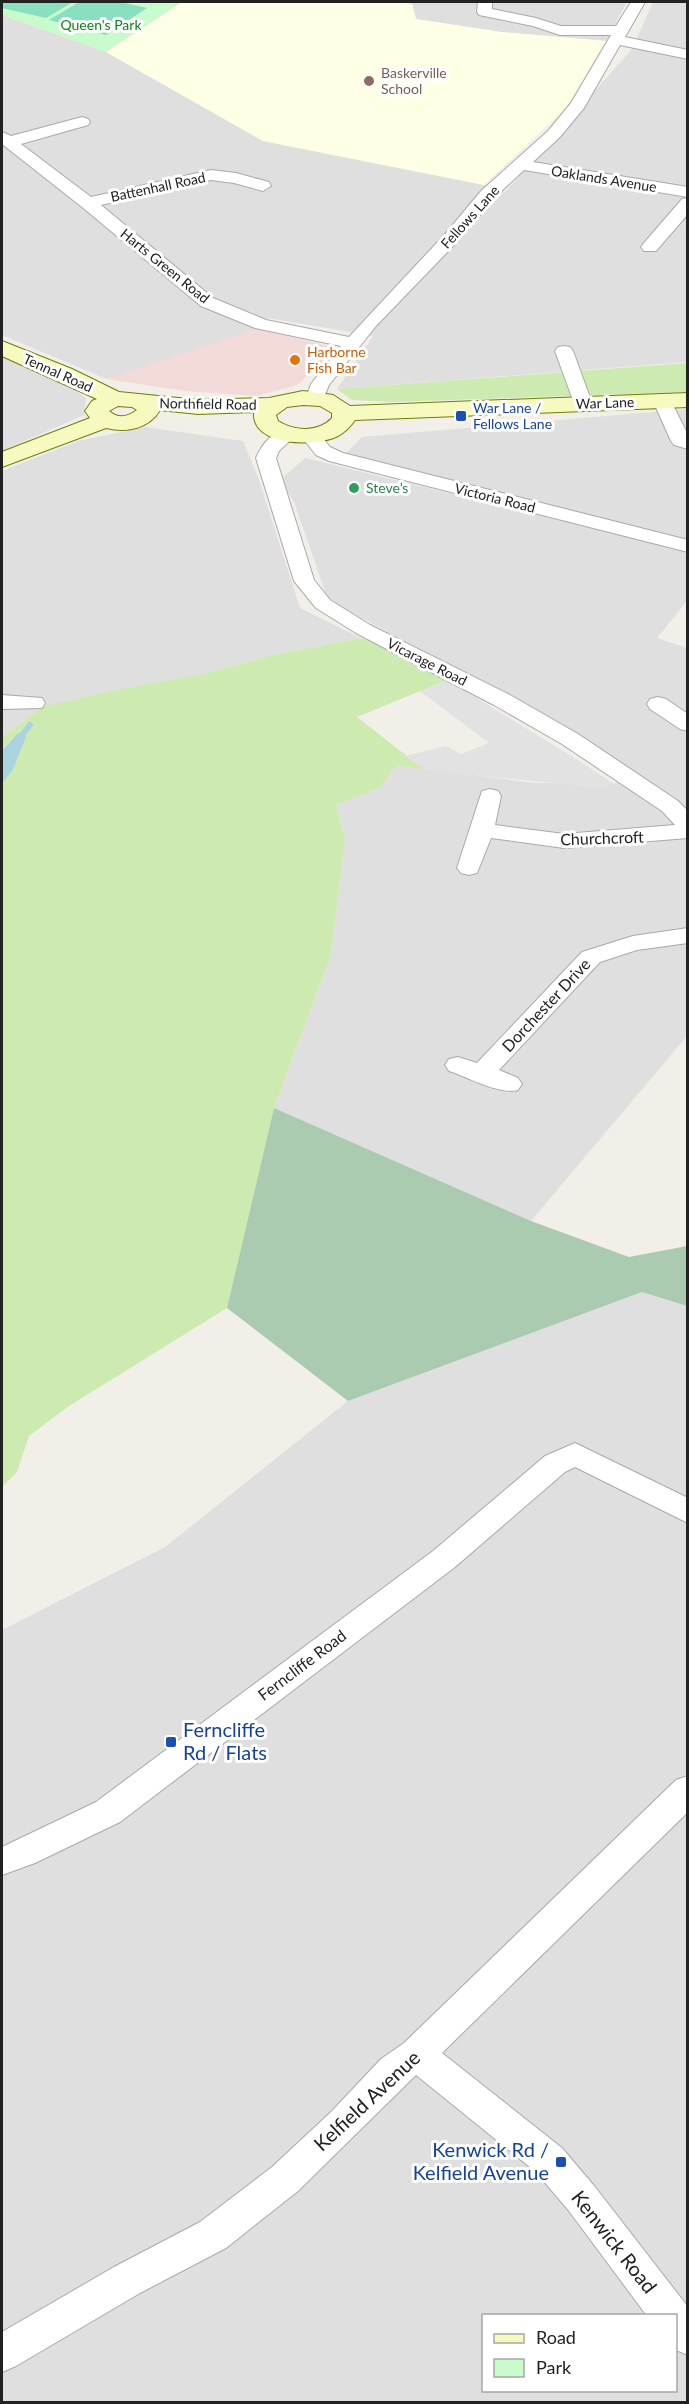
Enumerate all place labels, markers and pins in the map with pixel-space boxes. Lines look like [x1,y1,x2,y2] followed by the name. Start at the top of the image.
[381,64,447,97] place label: Baskerville School
[362,74,376,88] marker: Baskerville School
[307,343,366,376] place label: Harborne Fish Bar
[288,353,302,367] marker: Harborne Fish Bar
[473,399,552,432] place label: War Lane / Fellows Lane
[454,409,468,423] marker: War Lane / Fellows Lane
[366,479,408,496] place label: Steve’s
[347,481,361,495] marker: Steve’s
[183,1717,267,1764] place label: Ferncliffe Rd / Flats
[164,1735,178,1749] marker: Ferncliffe Rd / Flats
[413,2137,549,2184] place label: Kenwick Rd / Kelfield Avenue
[554,2155,568,2169] marker: Kenwick Rd / Kelfield Avenue

